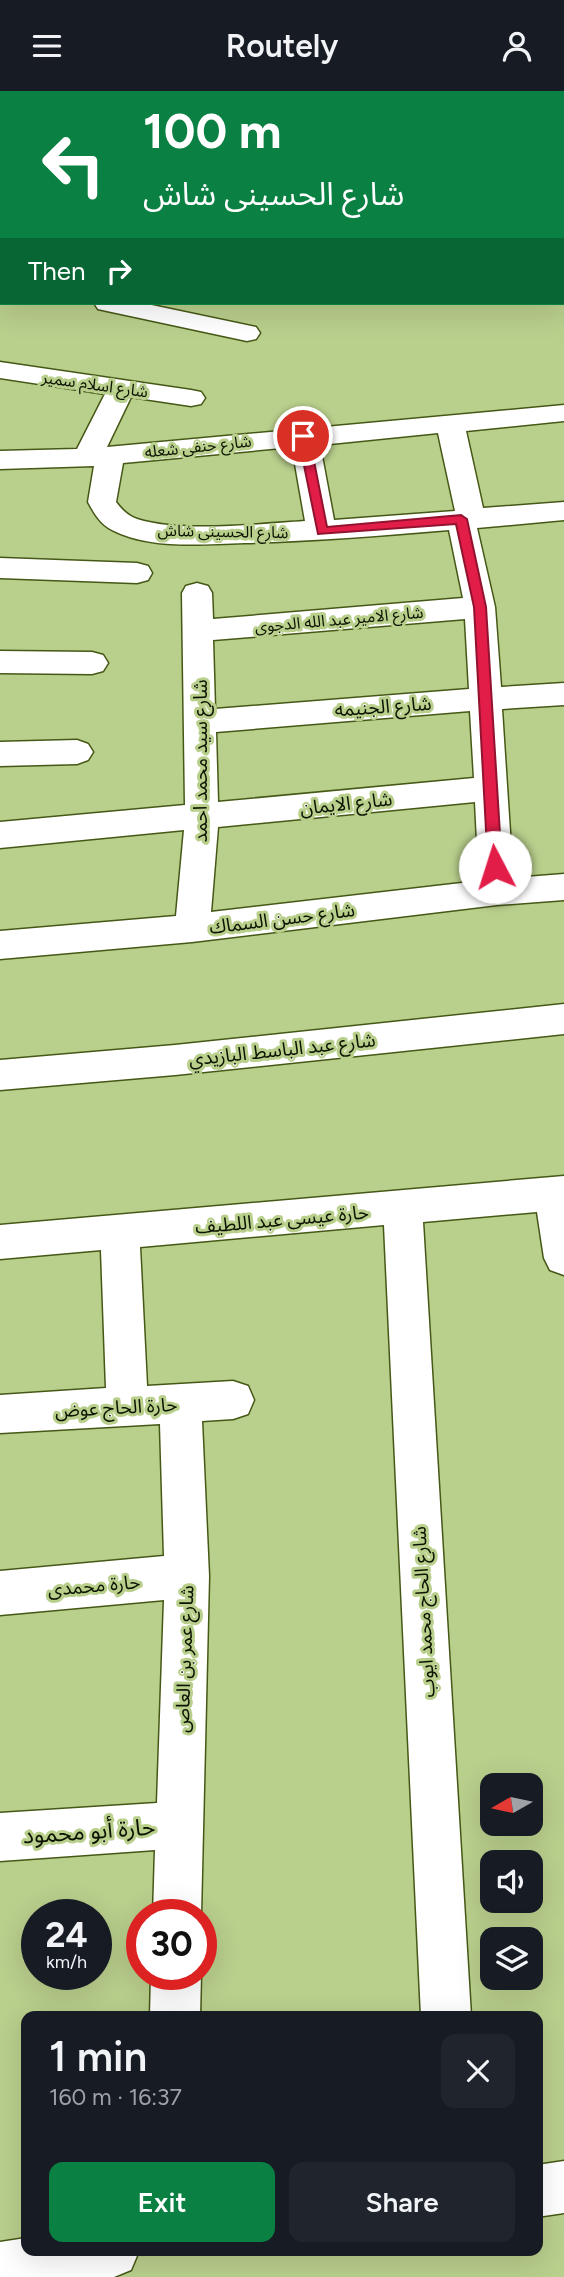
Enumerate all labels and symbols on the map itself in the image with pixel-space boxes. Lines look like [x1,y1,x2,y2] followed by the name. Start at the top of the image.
[39,368,149,404] street label: شارع اسلام سمير
[273,406,333,466] pin
[144,431,253,465] street label: شارع حنفى شعله
[157,521,288,545] street label: شارع الحسينى شاش
[254,603,424,639] street label: شارع الامير عبد الله الدجوى
[189,679,214,843] street label: شارع سيد محمد احمد
[334,692,432,723] street label: شارع الجنيمه
[299,787,393,822] street label: شارع الايمان
[458,830,532,904] position arrow
[208,898,356,941] street label: شارع حسن السماك
[188,1028,377,1074] street label: شارع عبد الباسط البازيدي
[194,1200,370,1239] street label: حارة عيسى عبد اللطيف
[54,1393,178,1424] street label: حارة الحاج عوض
[408,1526,441,1698] street label: شارع الحاج محمد ايوب
[47,1570,141,1601] street label: حارة محمدى
[170,1585,201,1733] street label: شارع عمر بن العاص
[480,1773,542,1836] north arrow
[22,1812,156,1850] street label: حارة أبو محمود
[126,1899,217,1990] speed limit sign: 30

